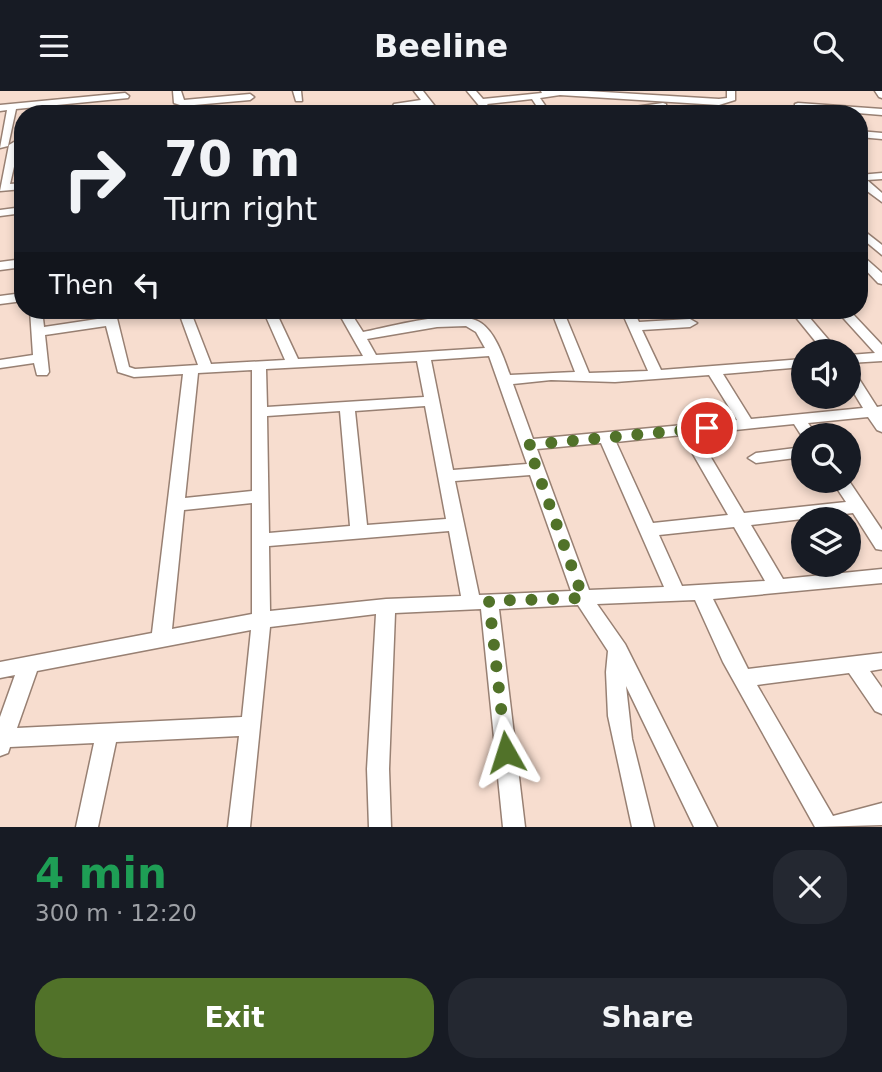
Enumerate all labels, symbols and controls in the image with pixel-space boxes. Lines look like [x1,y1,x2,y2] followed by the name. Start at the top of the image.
[35,27,73,65] icon: menu
[374,27,508,65] text: Beeline
[809,27,847,65] icon: search
[164,131,300,188] text: 70 m
[49,133,140,224] icon: right
[164,190,317,228] text: Turn right
[128,266,166,304] icon: left
[49,270,114,300] text: Then
[791,339,861,577] map controls
[791,339,861,409] button: sound
[677,398,737,458] pin
[688,409,726,447] icon: arrive
[791,423,861,493] button: search
[791,507,861,577] button: layers
[469,715,543,789] position arrow
[35,849,167,898] text: 4 min
[773,850,847,924] button: close
[35,900,197,926] text: 300 m · 12:20
[35,978,434,1058] button: Exit
[448,978,847,1058] button: Share

